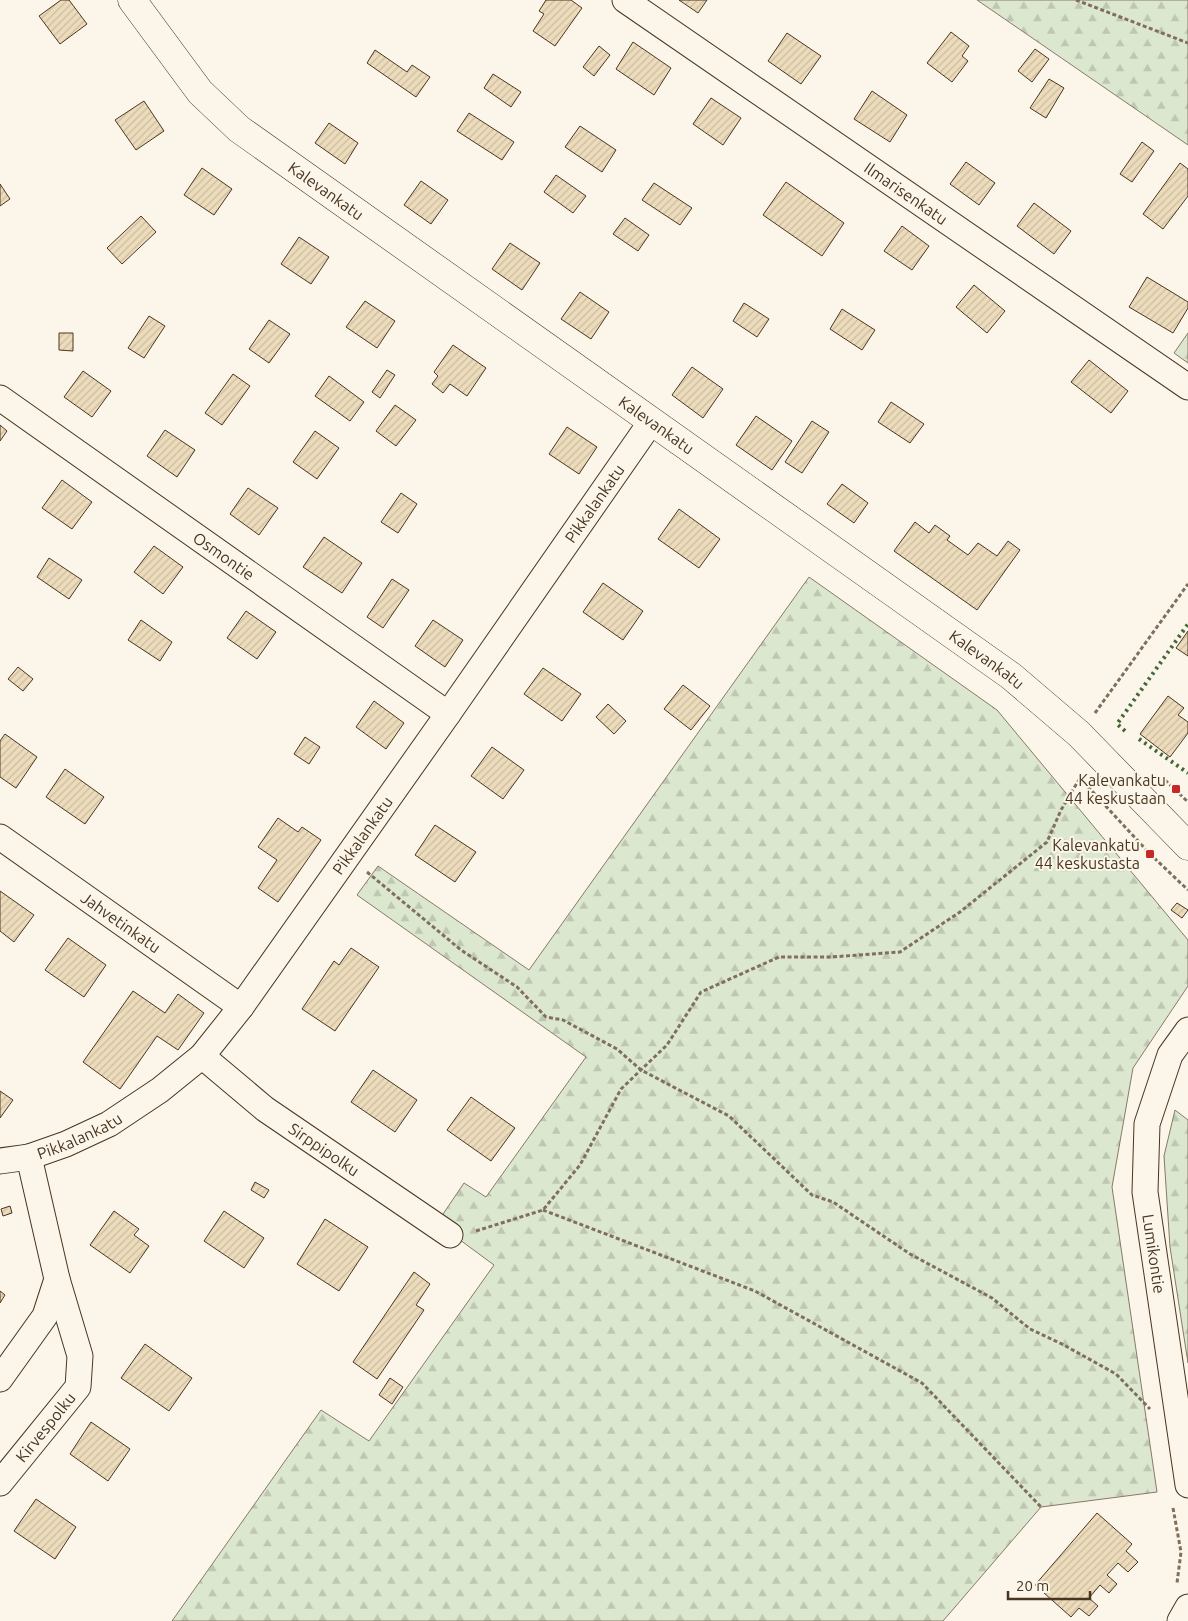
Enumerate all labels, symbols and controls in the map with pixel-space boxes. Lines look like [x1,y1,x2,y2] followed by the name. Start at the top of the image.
[285,158,367,224] street label: Kalevankatu
[861,158,951,228] street label: Ilmarisenkatu
[616,392,698,458] street label: Kalevankatu
[561,461,628,546] street label: Pikkalankatu
[190,528,258,584] street label: Osmontie
[946,626,1028,692] street label: Kalevankatu
[1065,771,1166,807] place label: Kalevankatu 44 keskustaan
[1170,783,1182,795] marker: Kalevankatu 44 keskustaan
[329,793,396,878] street label: Pikkalankatu
[1035,836,1140,872] place label: Kalevankatu 44 keskustasta
[1144,848,1156,860] marker: Kalevankatu 44 keskustasta
[78,888,164,956] street label: Jahvetinkatu
[35,1109,125,1162] street label: Pikkalankatu
[286,1119,363,1180] street label: Sirppipolku
[1139,1213,1169,1295] street label: Lumikontie
[12,1389,79,1465] street label: Kirvespolku
[1008,1568,1090,1600] scale bar
[1016,1577,1049,1594] text: 20 m

